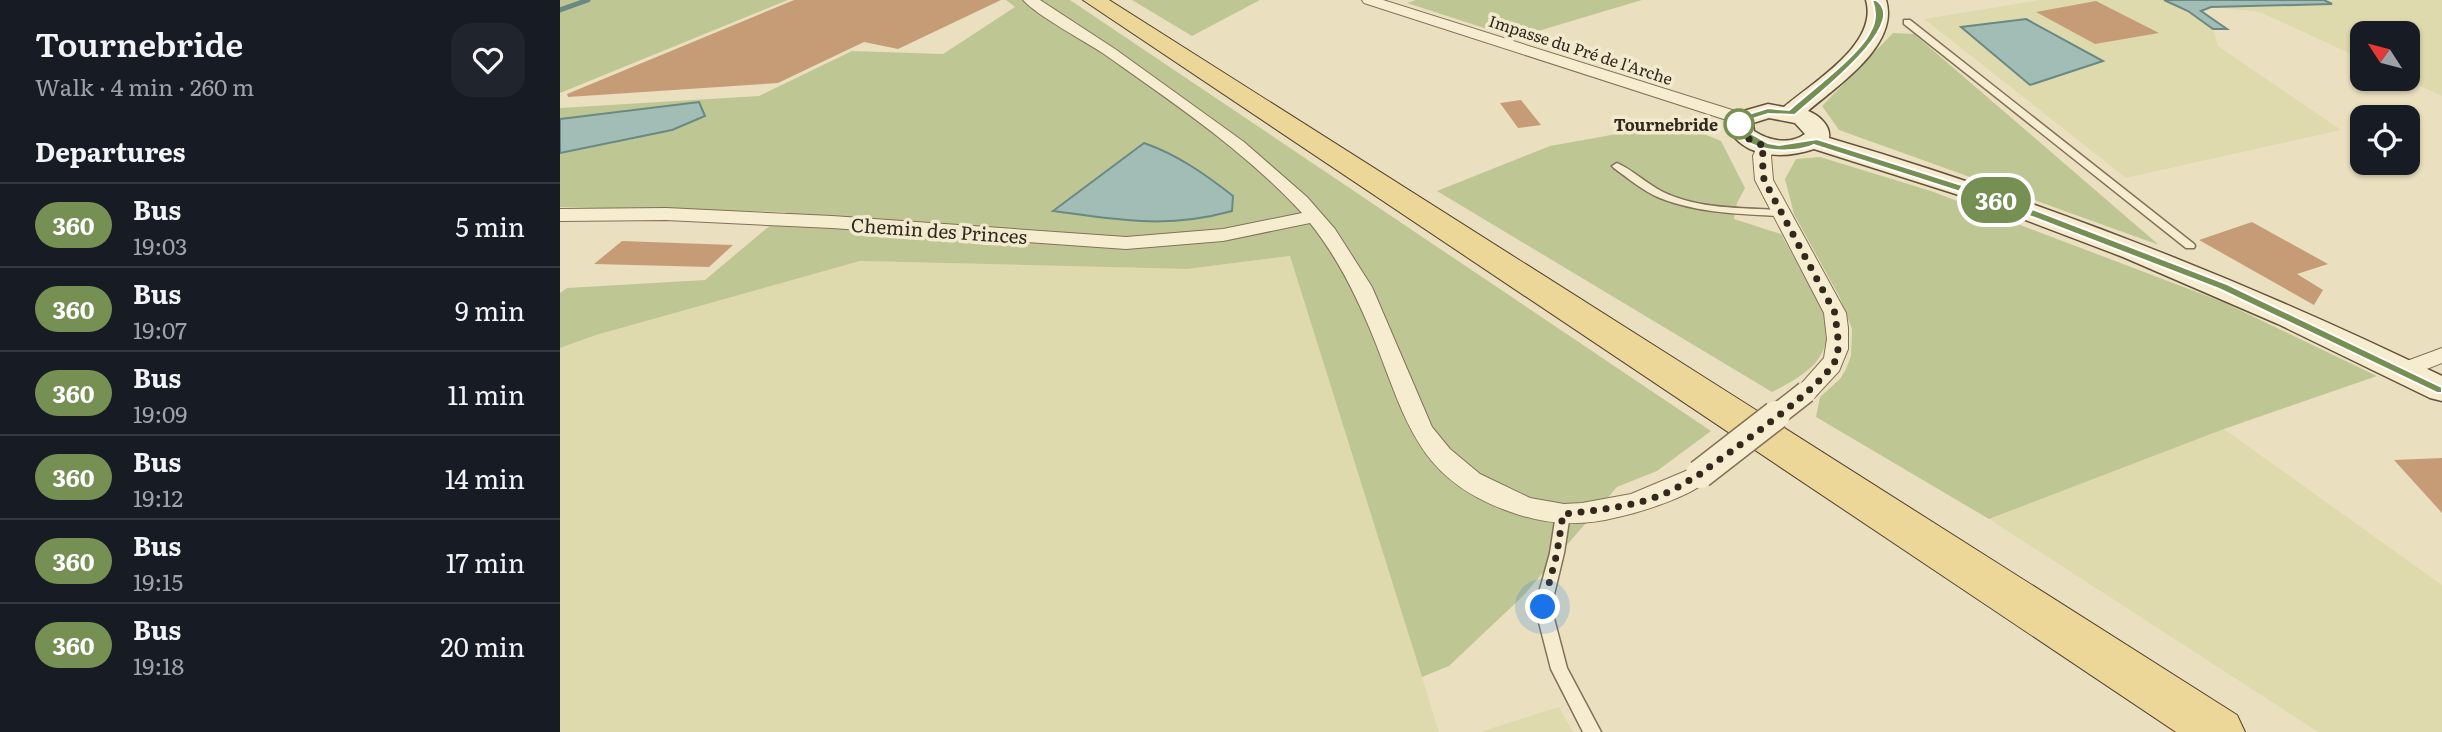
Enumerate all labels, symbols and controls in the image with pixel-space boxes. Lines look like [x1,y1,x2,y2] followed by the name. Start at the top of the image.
[1486,8,1676,90] street label: Impasse du Pré de l'Arche
[35,18,243,67] text: Tournebride
[2350,21,2420,91] north arrow
[2350,21,2420,175] map controls
[451,23,525,97] button: heart
[35,69,254,103] text: Walk · 4 min · 260 m
[2350,105,2420,175] button: locate
[1724,109,1754,139] marker: Tournebride
[1614,112,1718,136] place label: Tournebride
[35,131,186,170] text: Departures
[1956,177,2036,223] line badge: 360
[1975,182,2017,217] text: 360
[133,189,181,228] text: Bus
[456,206,525,245] text: 5 min
[52,207,95,242] text: 360
[850,210,1028,250] street label: Chemin des Princes
[133,228,187,262] text: 19:03
[133,273,181,312] text: Bus
[455,290,525,329] text: 9 min
[52,291,95,326] text: 360
[133,312,187,346] text: 19:07
[133,357,181,396] text: Bus
[448,374,525,413] text: 11 min
[52,375,95,410] text: 360
[133,396,187,430] text: 19:09
[133,441,181,480] text: Bus
[445,458,525,497] text: 14 min
[52,459,95,494] text: 360
[133,480,183,514] text: 19:12
[133,525,181,564] text: Bus
[446,542,525,581] text: 17 min
[52,543,95,578] text: 360
[133,564,183,598] text: 19:15
[1525,589,1560,624] your location
[133,609,181,648] text: Bus
[440,626,525,665] text: 20 min
[52,627,95,662] text: 360
[133,648,184,682] text: 19:18

